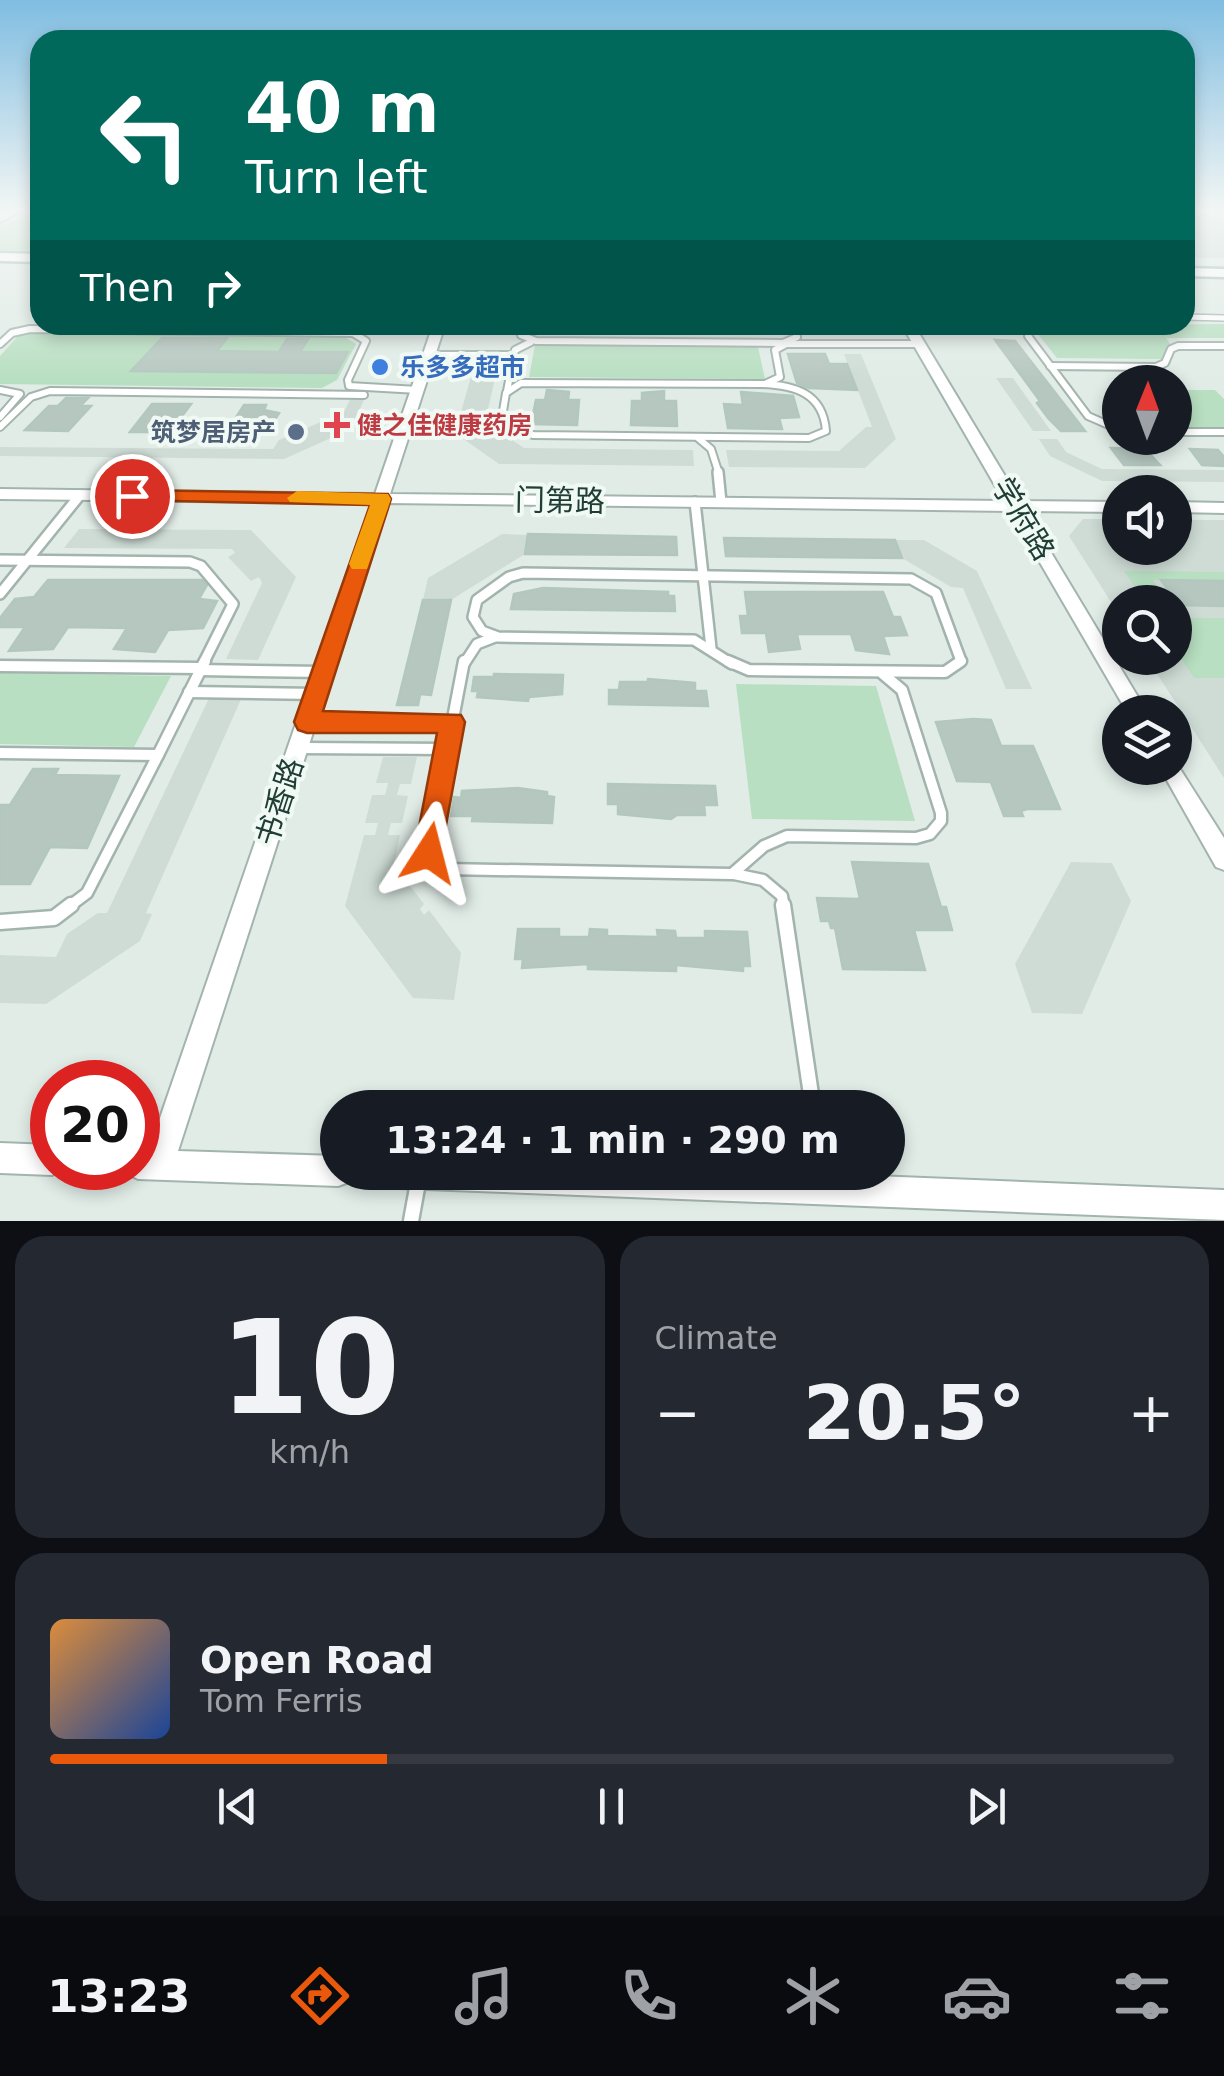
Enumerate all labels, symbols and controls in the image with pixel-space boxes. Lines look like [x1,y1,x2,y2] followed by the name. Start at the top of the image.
[245,67,440,149] text: 40 m
[80,70,210,200] icon: left
[245,151,428,204] text: Turn left
[195,260,250,315] icon: right
[80,266,175,310] text: Then
[400,353,525,382] place label: 乐多多超市
[369,356,391,378] marker: 乐多多超市
[1102,365,1192,455] north arrow
[1102,365,1192,785] map controls
[357,411,532,440] place label: 健之佳健康药房
[326,414,348,436] marker: 健之佳健康药房
[151,418,276,447] place label: 筑梦居房产
[285,421,307,443] marker: 筑梦居房产
[90,454,175,539] pin
[105,469,160,524] icon: arrive
[985,471,1062,566] street label: 学府路
[1102,475,1192,565] button: sound
[515,482,605,519] street label: 门第路
[1102,585,1192,675] button: search
[1102,695,1192,785] button: layers
[249,754,310,850] street label: 书香路
[377,801,481,905] position arrow
[30,1060,160,1190] speed limit sign: 20
[385,1118,840,1162] text: 13:24 · 1 min · 290 m
[219,1292,400,1444] text: 10
[655,1319,778,1357] text: Climate
[803,1369,1026,1457] text: 20.5°
[655,1381,701,1445] text: −
[1128,1381,1174,1445] text: +
[269,1433,350,1471] text: km/h
[200,1638,434,1682] text: Open Road
[200,1682,363,1720] text: Tom Ferris
[210,1779,265,1834] icon: previous
[584,1779,639,1834] icon: pause
[959,1779,1014,1834] icon: next
[285,1961,355,2031] icon: directions
[449,1961,519,2031] icon: music
[614,1961,684,2031] icon: phone
[778,1961,848,2031] icon: climate
[942,1961,1012,2031] icon: car
[1107,1961,1177,2031] icon: filters
[47,1970,190,2023] text: 13:23

